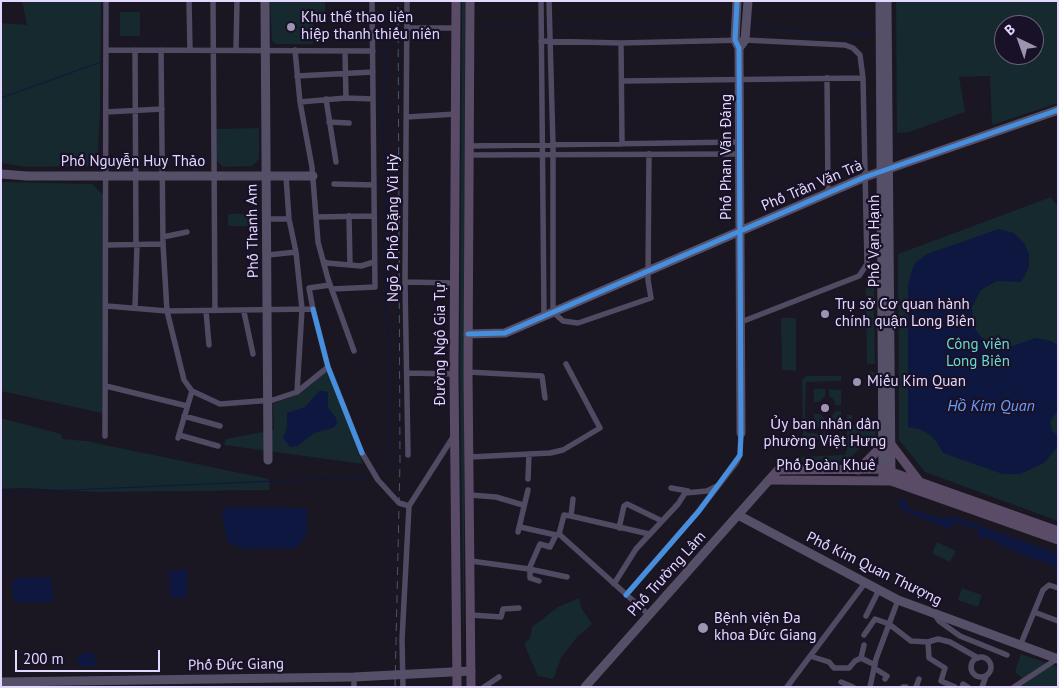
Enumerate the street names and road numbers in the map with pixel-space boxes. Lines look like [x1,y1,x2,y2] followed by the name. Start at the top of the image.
[718,94,736,220] street label: Phố Phan Văn Đáng
[61,153,205,171] street label: Phố Nguyễn Huy Thảo
[385,154,403,302] street label: Ngõ 2 Phố Đặng Vũ Hỷ
[759,157,865,215] street label: Phố Trần Văn Trà
[243,184,263,278] street label: Phố Thanh Am
[866,195,884,287] street label: Phố Vạn Hạnh
[432,282,450,406] street label: Đường Ngô Gia Tự
[776,457,876,475] street label: Phố Đoàn Khuê
[624,528,710,620] street label: Phố Trường Lâm
[803,528,945,610] street label: Phố Kim Quan Thượng
[188,655,284,675] street label: Phố Đức Giang

